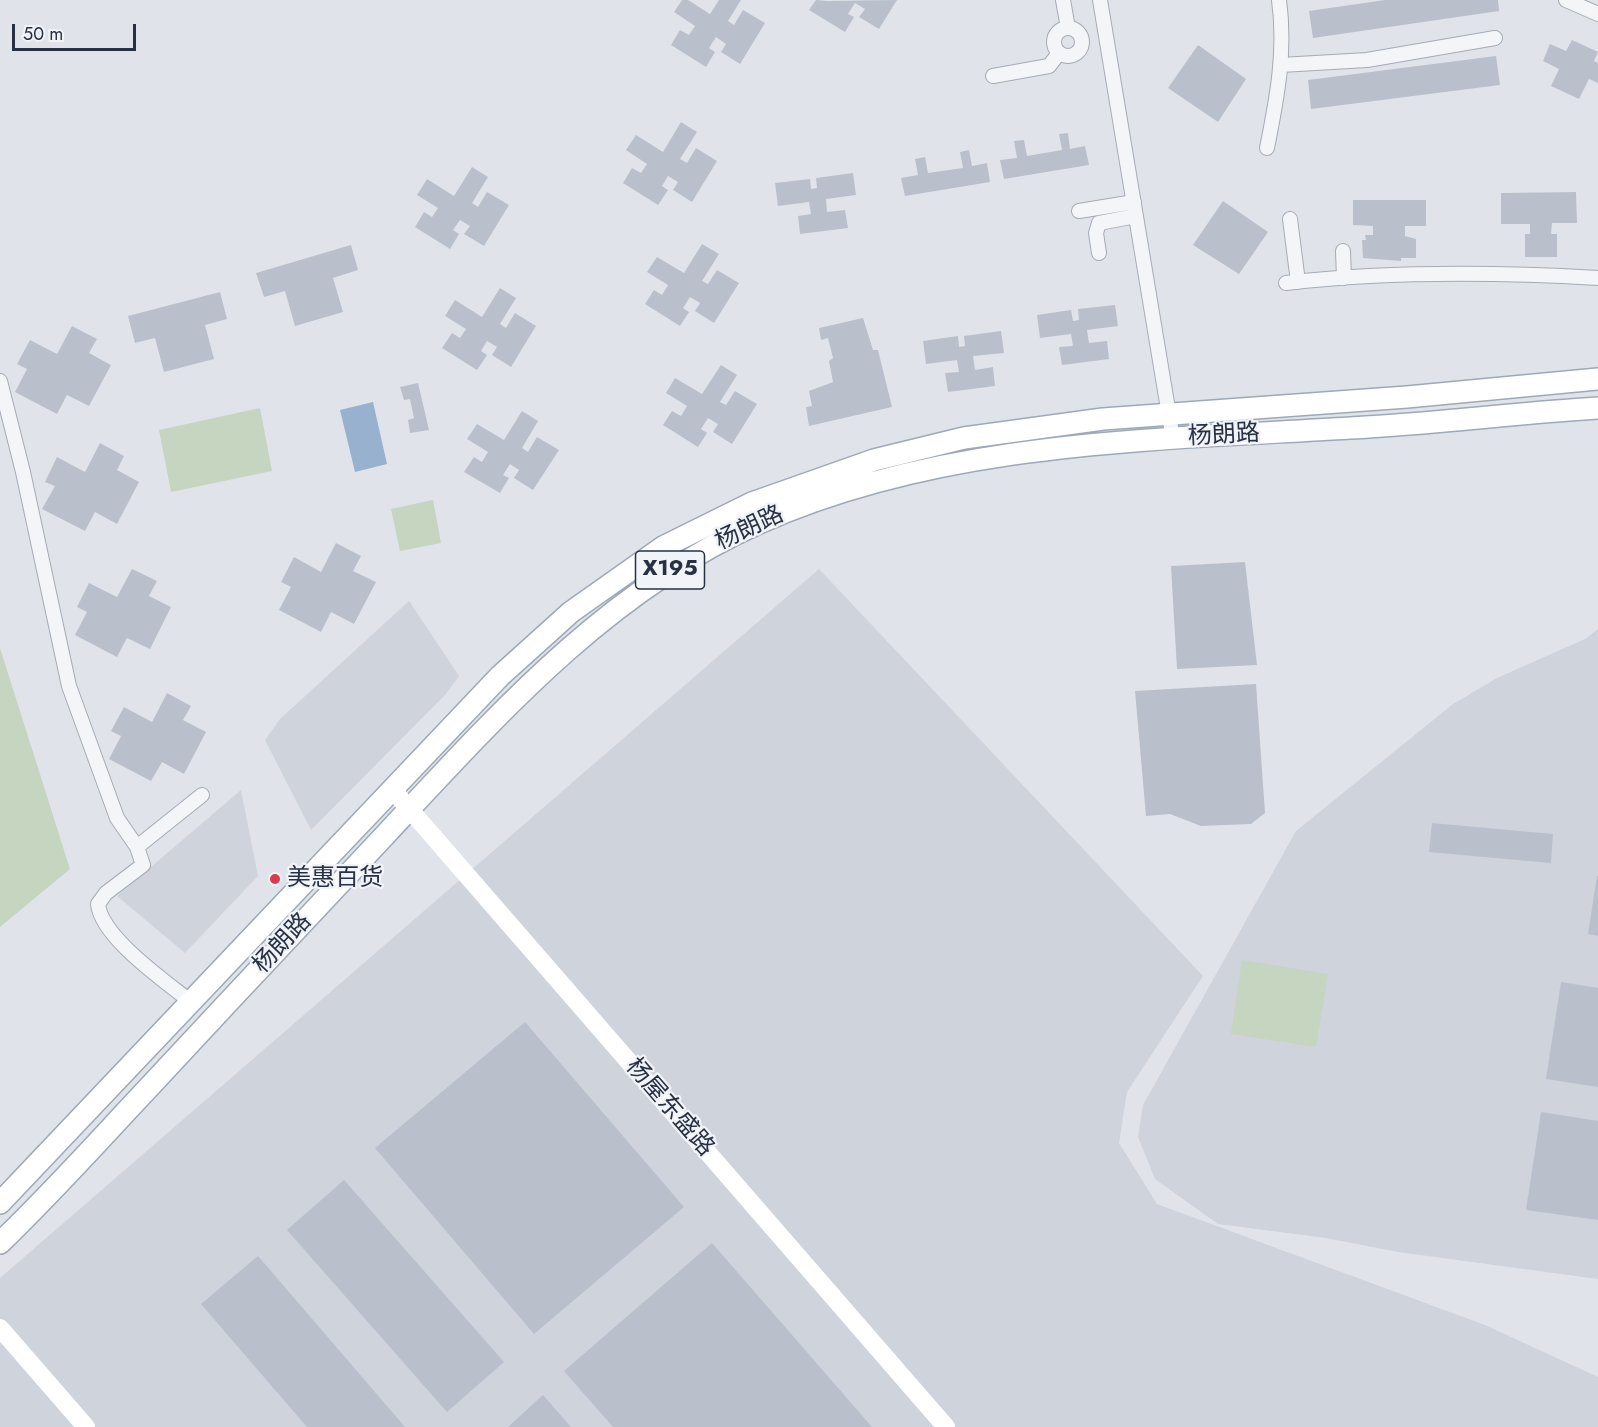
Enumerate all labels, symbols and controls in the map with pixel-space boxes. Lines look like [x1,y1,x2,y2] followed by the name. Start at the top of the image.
[15,12,140,50] scale bar
[23,21,63,47] text: 50 m
[1187,420,1261,452] street label: 杨朗路
[711,501,789,557] street label: 杨朗路
[636,551,704,589] road number: X195
[287,865,383,893] place label: 美惠百货
[268,872,282,886] marker: 美惠百货
[248,908,318,980] street label: 杨朗路
[619,1053,719,1163] street label: 杨屋东盛路

